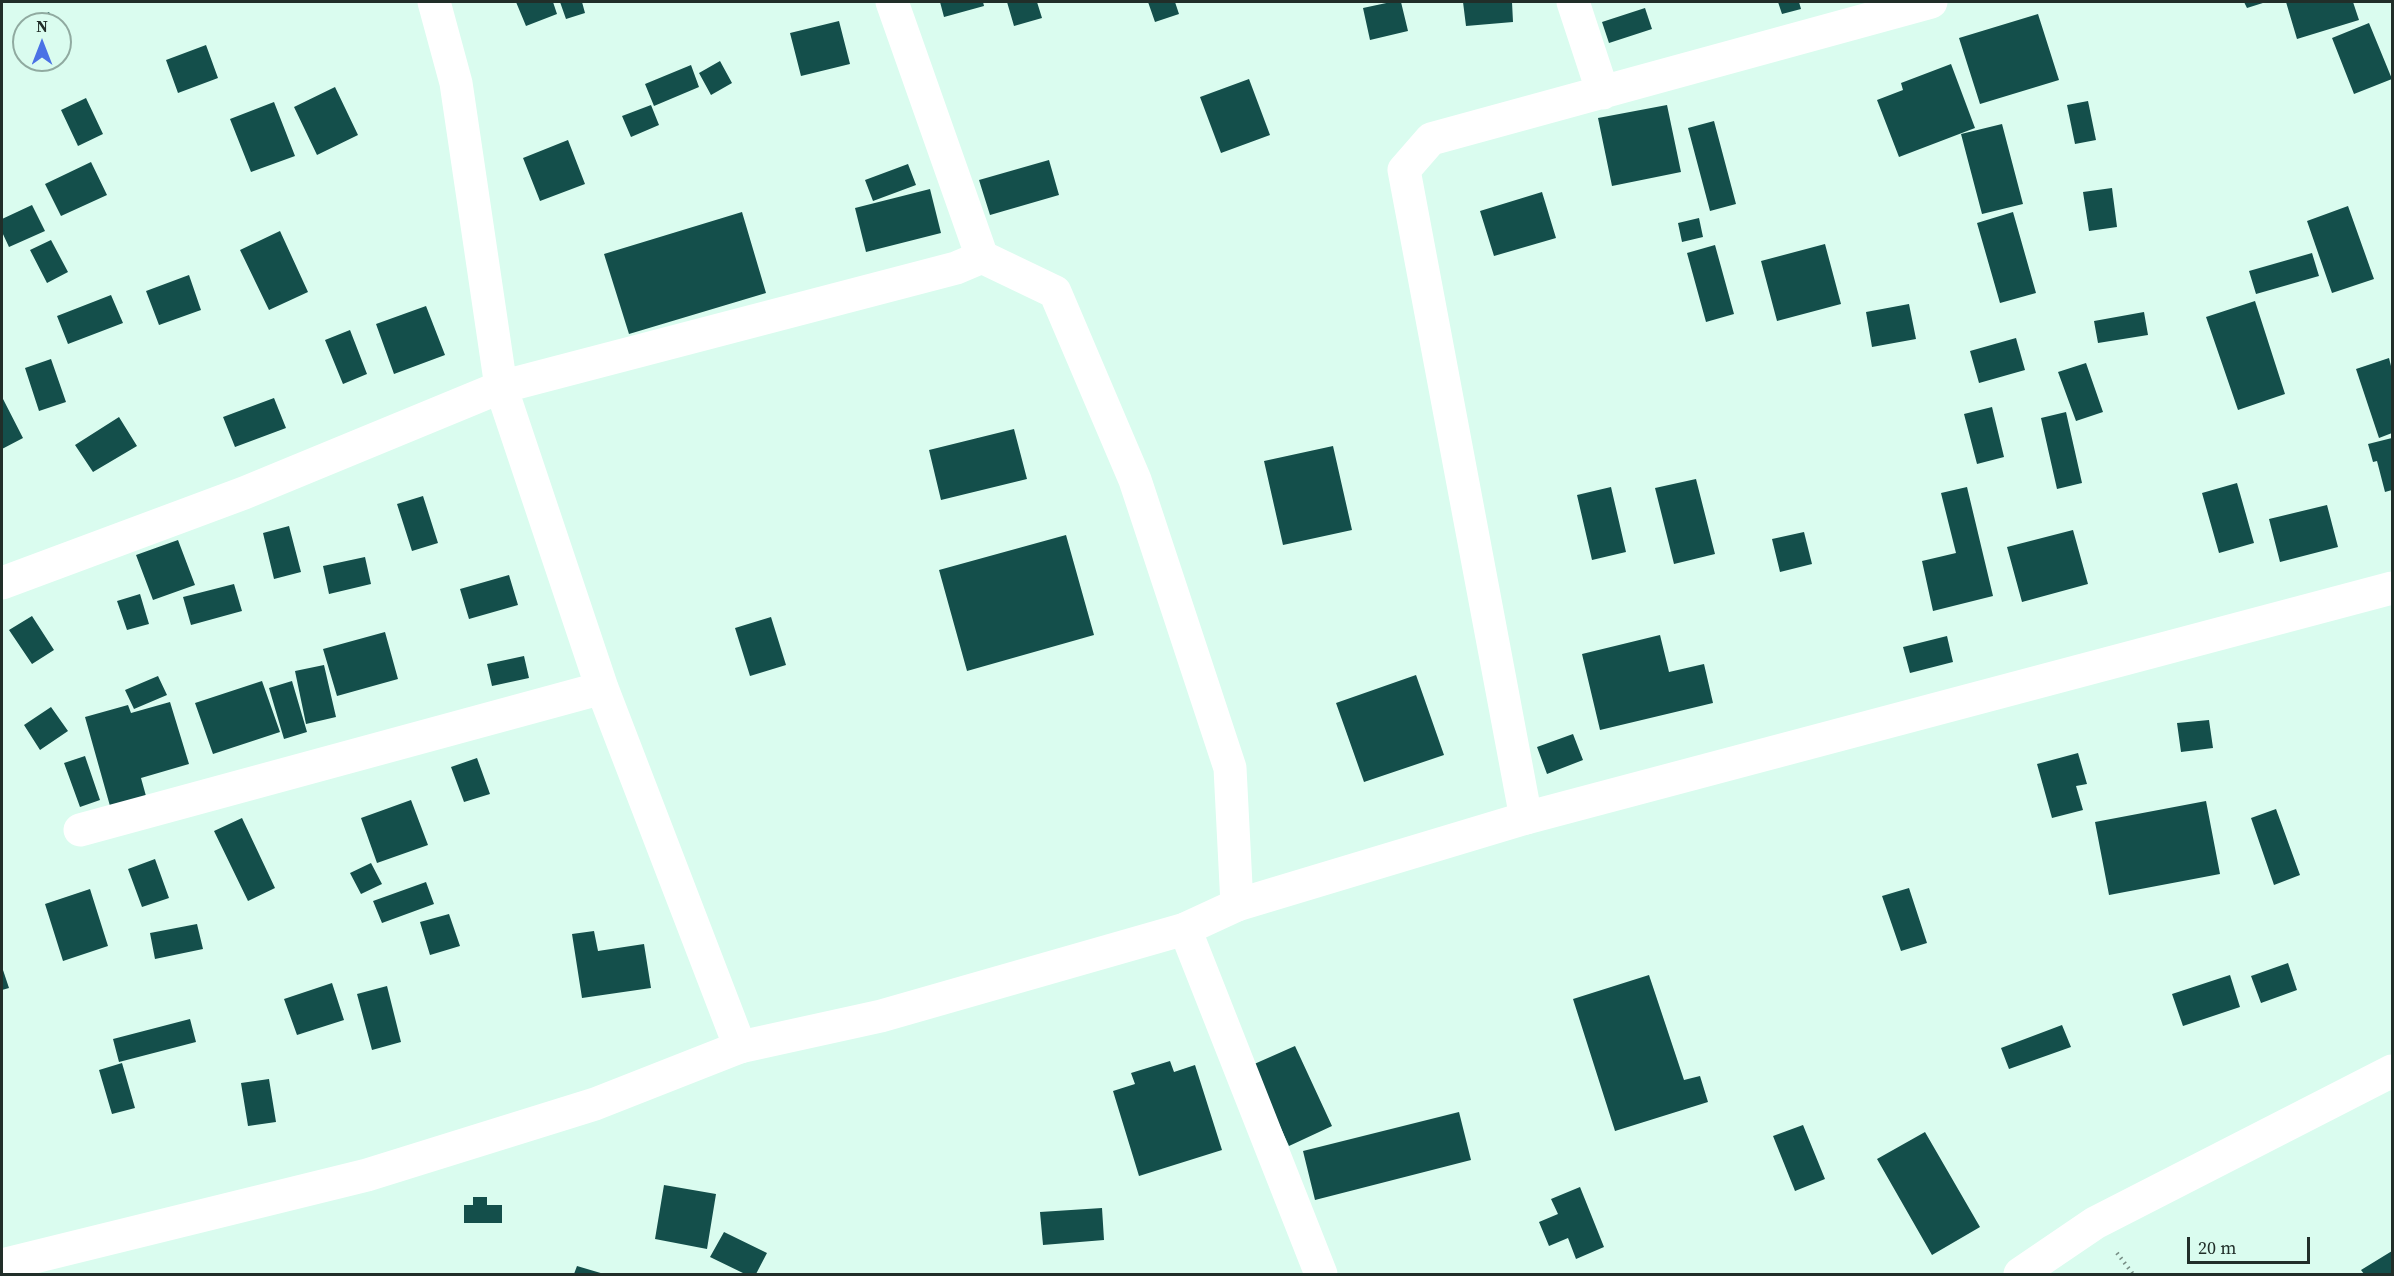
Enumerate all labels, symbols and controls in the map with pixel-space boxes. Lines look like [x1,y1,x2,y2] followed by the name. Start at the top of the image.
[12,12,72,72] north arrow
[36,15,48,37] text: N
[2190,1225,2313,1263] scale bar
[2198,1235,2236,1260] text: 20 m

